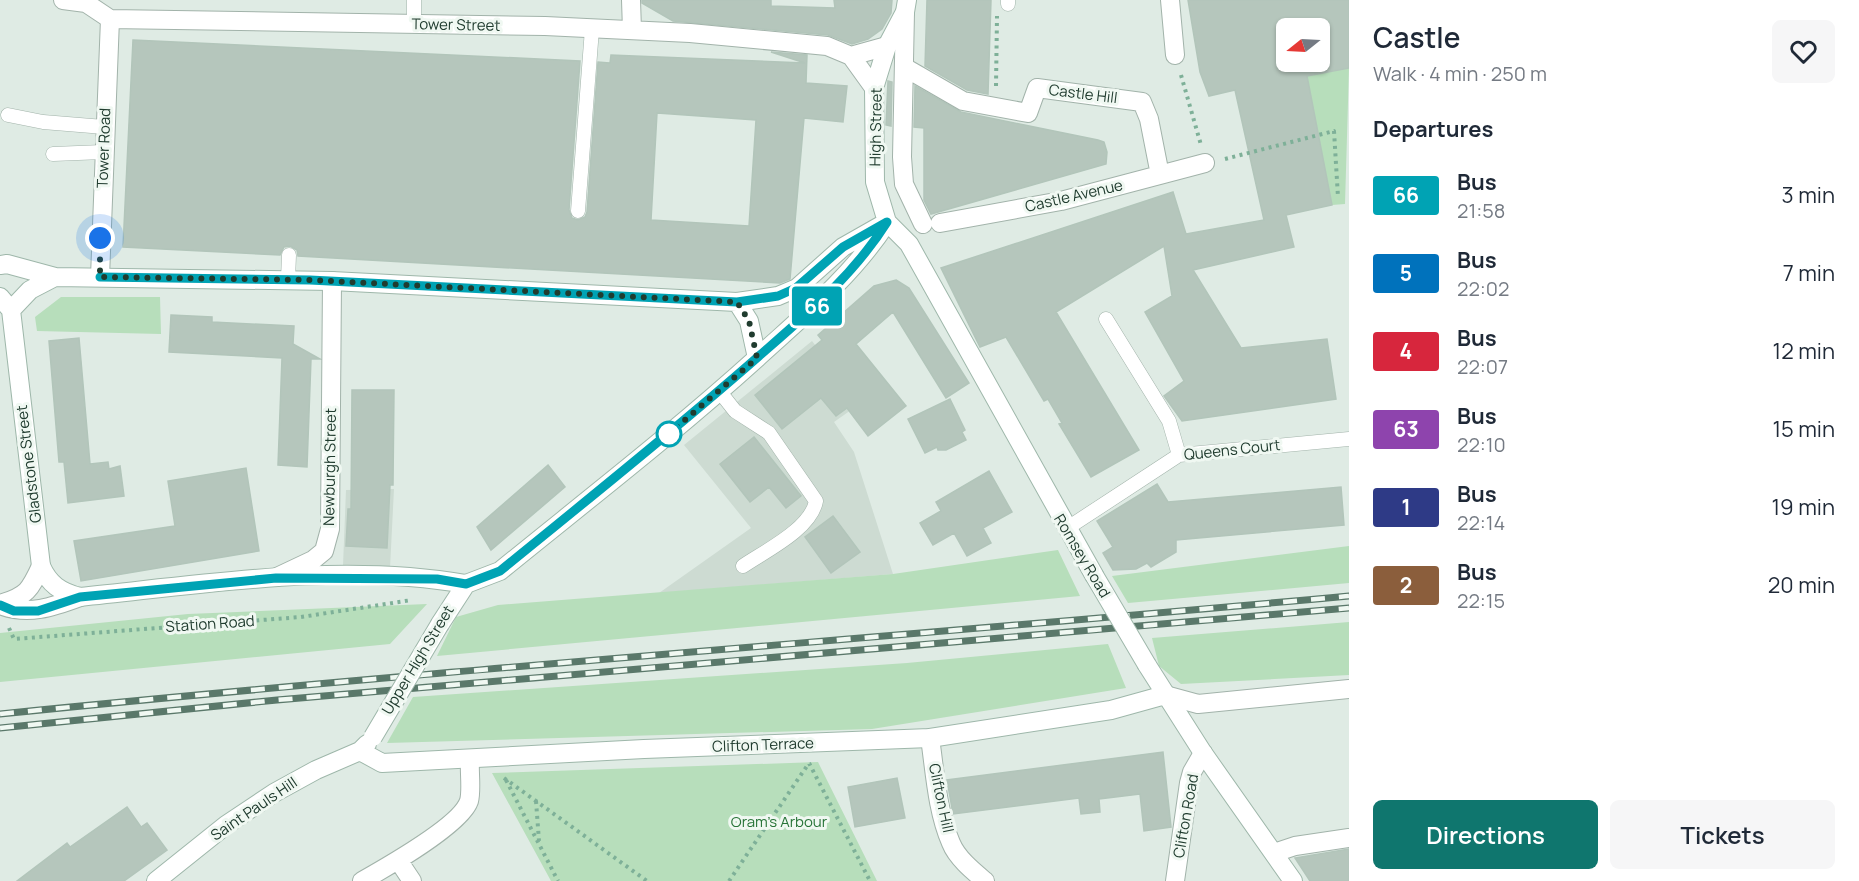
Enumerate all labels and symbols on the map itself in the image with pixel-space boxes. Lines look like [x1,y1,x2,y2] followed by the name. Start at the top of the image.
[411,13,501,36] street label: Tower Street
[1276,18,1330,72] north arrow
[1048,79,1119,108] street label: Castle Hill
[864,88,887,166] street label: High Street
[92,108,115,188] street label: Tower Road
[1023,174,1125,217] street label: Castle Avenue
[85,223,115,253] your location
[790,286,844,326] line badge: 66
[11,404,46,524] street label: Gladstone Street
[318,408,341,526] street label: Newburgh Street
[656,421,682,447] unlabelled marker
[1183,434,1281,465] street label: Queens Court
[1049,510,1116,601] street label: Romsey Road
[377,601,459,718] street label: Upper High Street
[165,610,255,637] street label: Station Road
[712,732,814,757] street label: Clifton Terrace
[924,761,959,834] street label: Clifton Hill
[206,772,301,845] street label: Saint Pauls Hill
[1168,772,1203,860] street label: Clifton Road
[731,811,828,832] park label: Oram's Arbour

